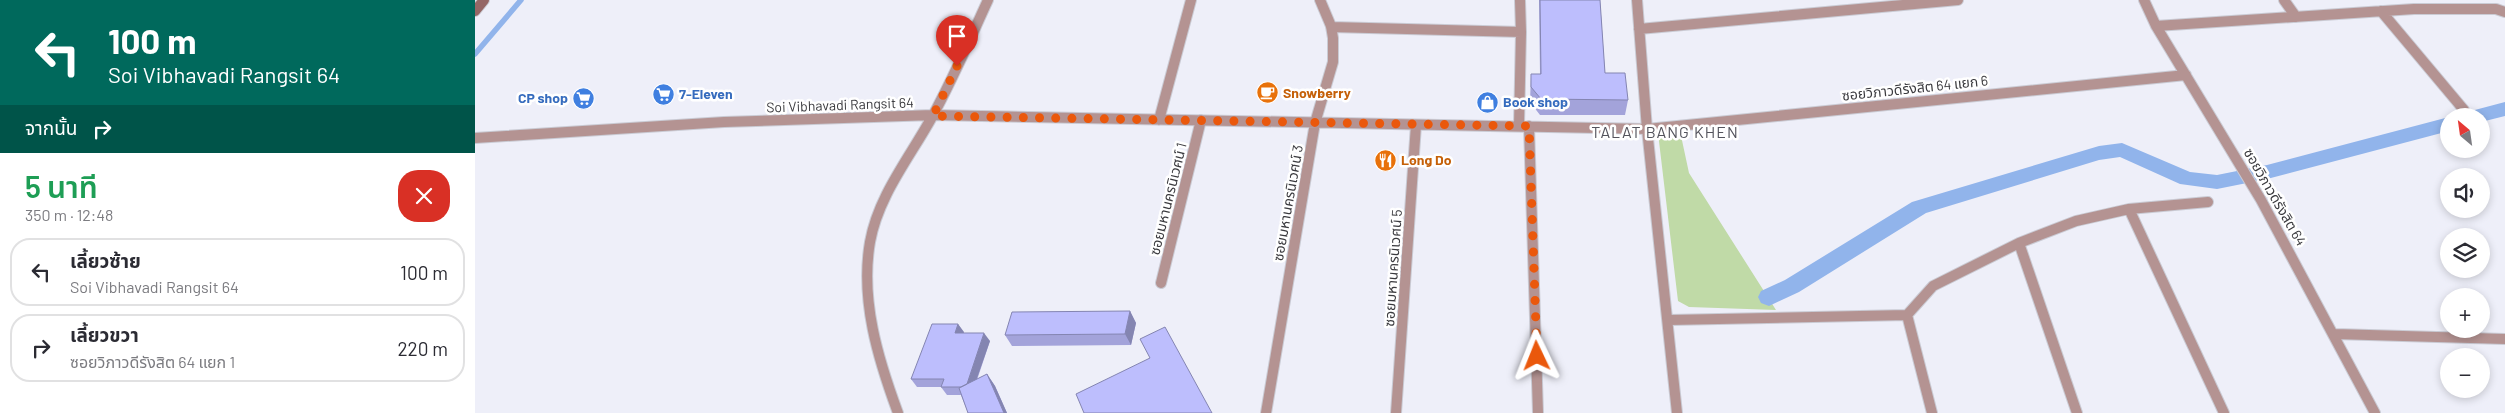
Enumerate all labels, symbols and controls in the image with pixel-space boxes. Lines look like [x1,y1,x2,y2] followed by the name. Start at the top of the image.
[936,15,978,66] pin
[108,19,197,61] text: 100 m
[25,20,90,85] icon: left
[943,22,971,50] icon: arrive
[108,61,340,87] text: Soi Vibhavadi Rangsit 64
[1841,71,1989,104] street label: ซอยวิภาวดีรังสิต 64 แยก 6
[1255,81,1279,105] cafe icon: Snowberry
[651,82,675,106] supermarket icon: 7-Eleven
[1283,84,1351,101] place label: Snowberry
[679,85,733,102] place label: 7-Eleven
[572,86,596,110] supermarket icon: CP shop
[518,89,568,106] place label: CP shop
[1475,90,1499,114] shop icon: Book shop
[766,93,914,116] street label: Soi Vibhavadi Rangsit 64
[1503,93,1568,110] place label: Book shop
[2440,108,2490,158] north arrow
[2440,108,2490,398] map controls
[88,115,116,143] icon: right
[25,116,78,139] text: จากนั้น
[1591,122,1739,141] district label: TALAT BANG KHEN
[1145,141,1190,257] street label: ซอยมหานครนิเวศน์ 1
[1269,144,1306,262] street label: ซอยมหานครนิเวศน์ 3
[2241,145,2310,248] street label: ซอยวิภาวดีรังสิต 64
[1373,148,1397,172] restaurant icon: Long Do
[1401,151,1452,168] place label: Long Do
[25,168,98,204] text: 5 นาที
[2440,168,2490,218] button: sound
[398,170,450,222] button: close
[25,205,113,224] text: 350 m · 12:48
[1380,209,1405,327] street label: ซอยมหานครนิเวศน์ 5
[2440,228,2490,278] button: layers
[70,249,141,272] text: เลี้ยวซ้าย
[27,258,55,286] icon: left
[400,261,448,284] text: 100 m
[70,277,239,296] text: Soi Vibhavadi Rangsit 64
[2440,288,2490,338] button: +
[70,323,139,346] text: เลี้ยวขวา
[1510,329,1562,381] position arrow
[27,334,55,362] icon: right
[397,337,448,360] text: 220 m
[2440,348,2490,398] button: −
[70,352,235,371] text: ซอยวิภาวดีรังสิต 64 แยก 1

